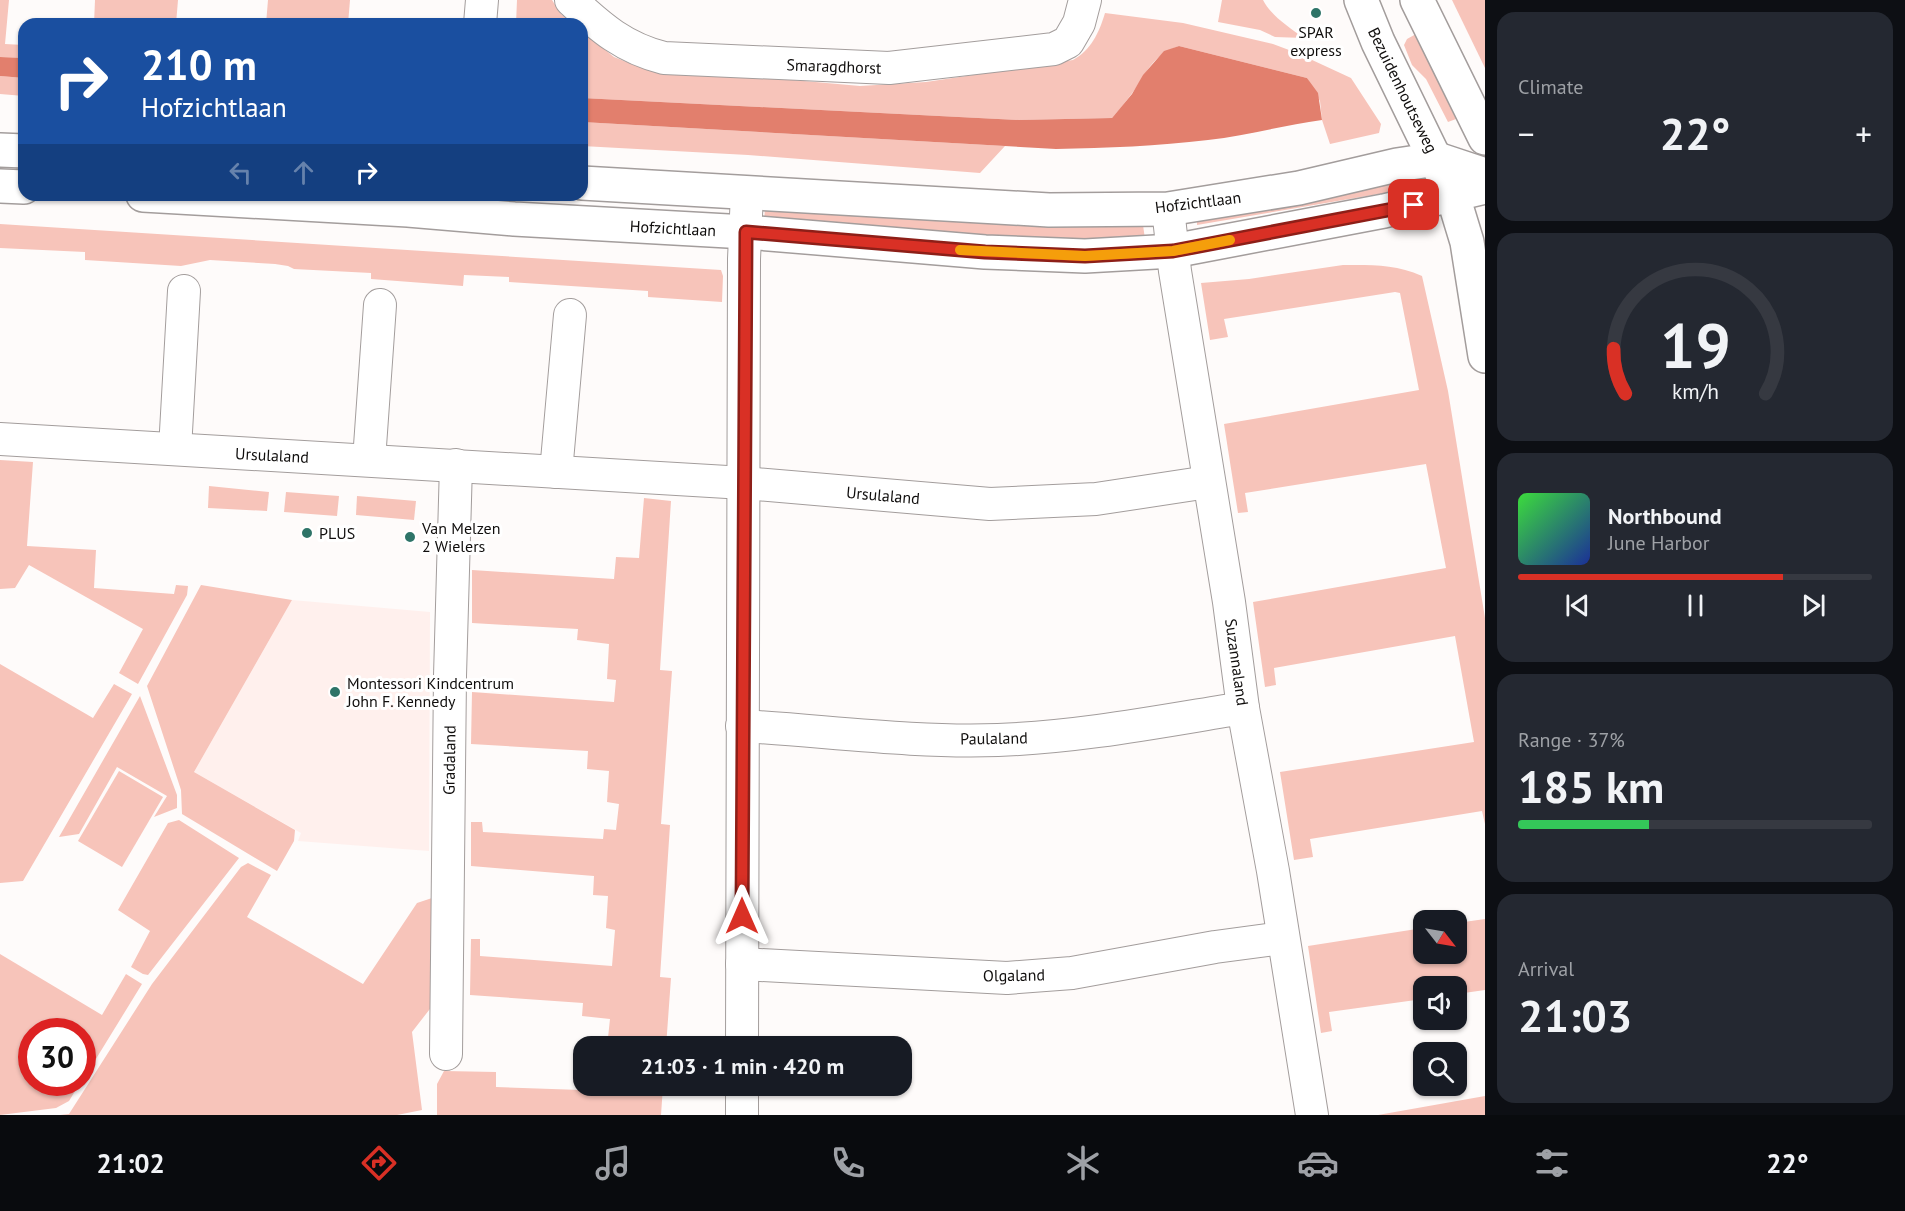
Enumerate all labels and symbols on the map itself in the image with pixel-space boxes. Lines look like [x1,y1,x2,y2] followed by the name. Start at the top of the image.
[1309,6,1323,20] marker: SPAR express
[1290,22,1342,60] place label: SPAR express
[1364,24,1442,156] street label: Bezuidenhoutseweg
[786,54,882,78] street label: Smaragdhorst
[1388,179,1439,230] pin
[1154,187,1242,217] street label: Hofzichtlaan
[629,216,717,240] street label: Hofzichtlaan
[235,443,309,467] street label: Ursulaland
[845,482,921,508] street label: Ursulaland
[421,518,500,556] place label: Van Melzen 2 Wielers
[319,523,355,543] place label: PLUS
[300,526,314,540] marker: PLUS
[403,530,417,544] marker: Van Melzen 2 Wielers
[1221,617,1253,707] street label: Suzannaland
[346,673,514,711] place label: Montessori Kindcentrum John F. Kennedy
[328,685,342,699] marker: Montessori Kindcentrum John F. Kennedy
[438,725,460,795] street label: Gradaland
[960,727,1028,749] street label: Paulaland
[710,884,774,948] position arrow
[1413,910,1467,964] north arrow
[983,964,1045,986] street label: Olgaland
[18,1018,96,1096] speed limit sign: 30

